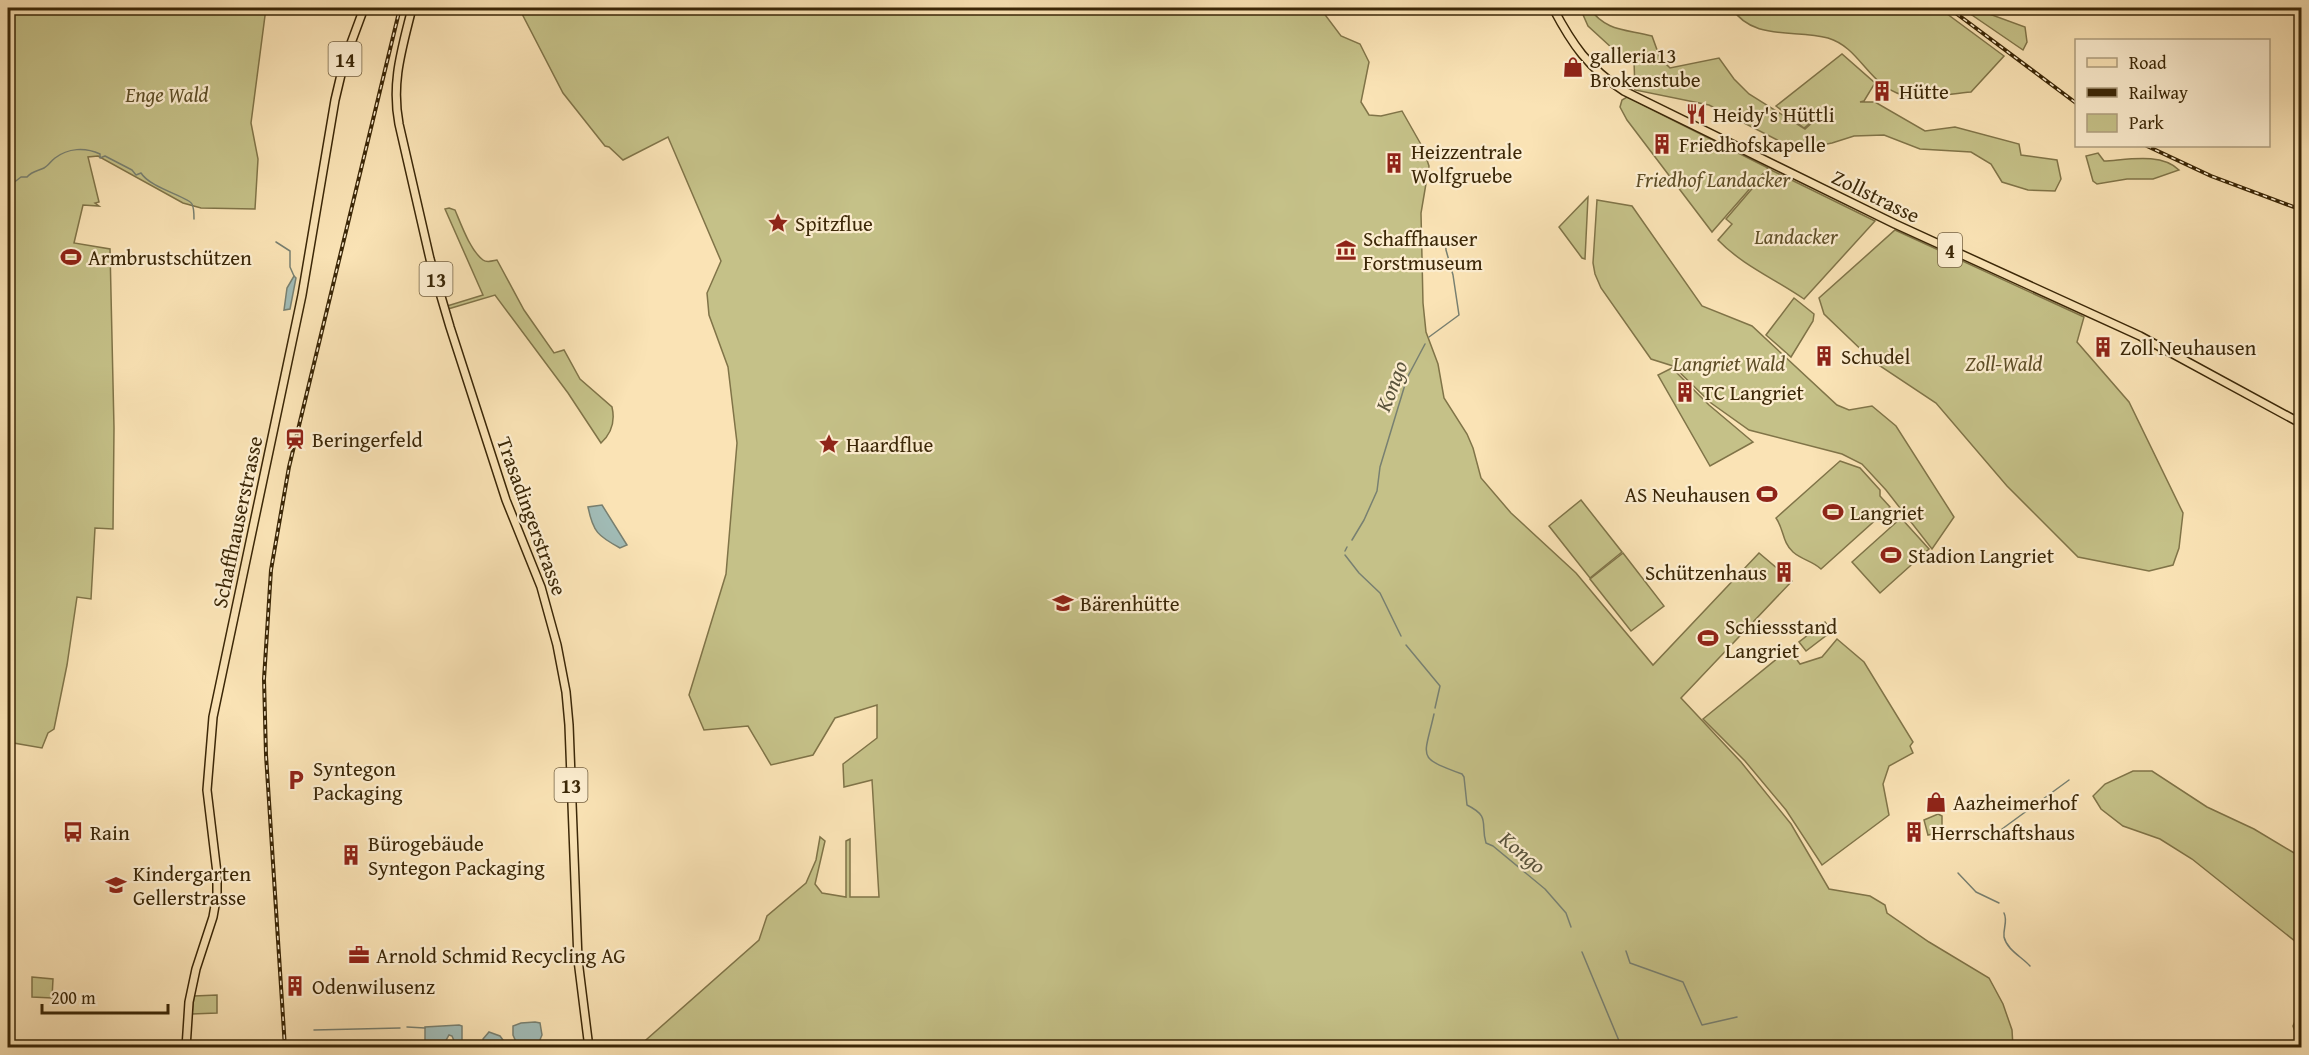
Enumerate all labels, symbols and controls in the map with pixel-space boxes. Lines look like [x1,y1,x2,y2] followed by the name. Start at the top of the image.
[2075,39,2270,147] legend
[1590,40,1701,95] place label: galleria13 Brokenstube
[328,42,362,76] road number: 14
[2129,49,2167,76] text: Road
[1561,55,1585,79] shop icon: galleria13 Brokenstube
[1899,76,1949,107] place label: Hütte
[124,79,209,110] park label: Enge Wald
[1870,79,1894,103] building icon: Hütte
[2129,79,2188,106] text: Railway
[1713,99,1835,130] place label: Heidy's Hüttli
[1684,102,1708,126] restaurant icon: Heidy's Hüttli
[2129,109,2165,136] text: Park
[1679,129,1826,160] place label: Friedhofskapelle
[1650,132,1674,156] building icon: Friedhofskapelle
[1411,136,1522,191] place label: Heizzentrale Wolfgruebe
[1382,151,1406,175] building icon: Heizzentrale Wolfgruebe
[1827,161,1925,231] street label: Zollstrasse
[1635,164,1791,195] park label: Friedhof Landacker
[795,208,873,239] place label: Spitzflue
[766,211,790,235] place icon: Spitzflue
[1753,221,1839,252] park label: Landacker
[1363,223,1483,278] place label: Schaffhauser Forstmuseum
[1938,233,1962,267] road number: 4
[1334,238,1358,262] museum icon: Schaffhauser Forstmuseum
[88,242,252,273] place label: Armbrustschützen
[59,245,83,269] sports icon: Armbrustschützen
[420,262,452,296] road number: 13
[2120,332,2256,363] place label: Zoll Neuhausen
[2091,335,2115,359] building icon: Zoll Neuhausen
[1841,341,1910,372] place label: Schudel
[1812,344,1836,368] building icon: Schudel
[1672,348,1785,379] park label: Langriet Wald
[1965,348,2043,379] park label: Zoll-Wald
[1366,356,1415,417] water label: Kongo
[1702,377,1805,408] place label: TC Langriet
[1673,380,1697,404] building icon: TC Langriet
[312,424,424,455] place label: Beringerfeld
[283,427,307,451] station icon: Beringerfeld
[846,429,933,460] place label: Haardflue
[489,432,575,600] street label: Trasadingerstrasse
[817,432,841,456] place icon: Haardflue
[204,433,270,611] street label: Schaffhauserstrasse
[1624,479,1750,510] place label: AS Neuhausen
[1755,482,1779,506] sports icon: AS Neuhausen
[1850,497,1925,528] place label: Langriet
[1821,500,1845,524] sports icon: Langriet
[1908,540,2055,571] place label: Stadion Langriet
[1879,543,1903,567] sports icon: Stadion Langriet
[1645,557,1767,588] place label: Schützenhaus
[1772,560,1796,584] building icon: Schützenhaus
[1080,588,1180,619] place label: Bärenhütte
[1051,591,1075,615] school or university icon: Bärenhütte
[1725,611,1838,666] place label: Schiessstand Langriet
[1696,626,1720,650] sports icon: Schiessstand Langriet
[313,753,403,808] place label: Syntegon Packaging
[284,768,308,792] parking icon: Syntegon Packaging
[554,768,588,802] road number: 13
[1953,787,2080,818] place label: Aazheimerhof
[1924,790,1948,814] shop icon: Aazheimerhof
[90,817,130,848] place label: Rain
[1931,817,2075,848] place label: Herrschaftshaus
[61,820,85,844] bus stop icon: Rain
[1902,820,1926,844] building icon: Herrschaftshaus
[1492,822,1553,881] water label: Kongo
[368,828,545,883] place label: Bürogebäude Syntegon Packaging
[339,843,363,867] building icon: Bürogebäude Syntegon Packaging
[133,858,251,913] place label: Kindergarten Gellerstrasse
[104,873,128,897] school or university icon: Kindergarten Gellerstrasse
[376,940,626,971] place label: Arnold Schmid Recycling AG
[347,943,371,967] office icon: Arnold Schmid Recycling AG
[312,971,435,1002] place label: Odenwilusenz
[283,974,307,998] building icon: Odenwilusenz
[42,977,168,1015] scale bar
[51,984,96,1011] text: 200 m

